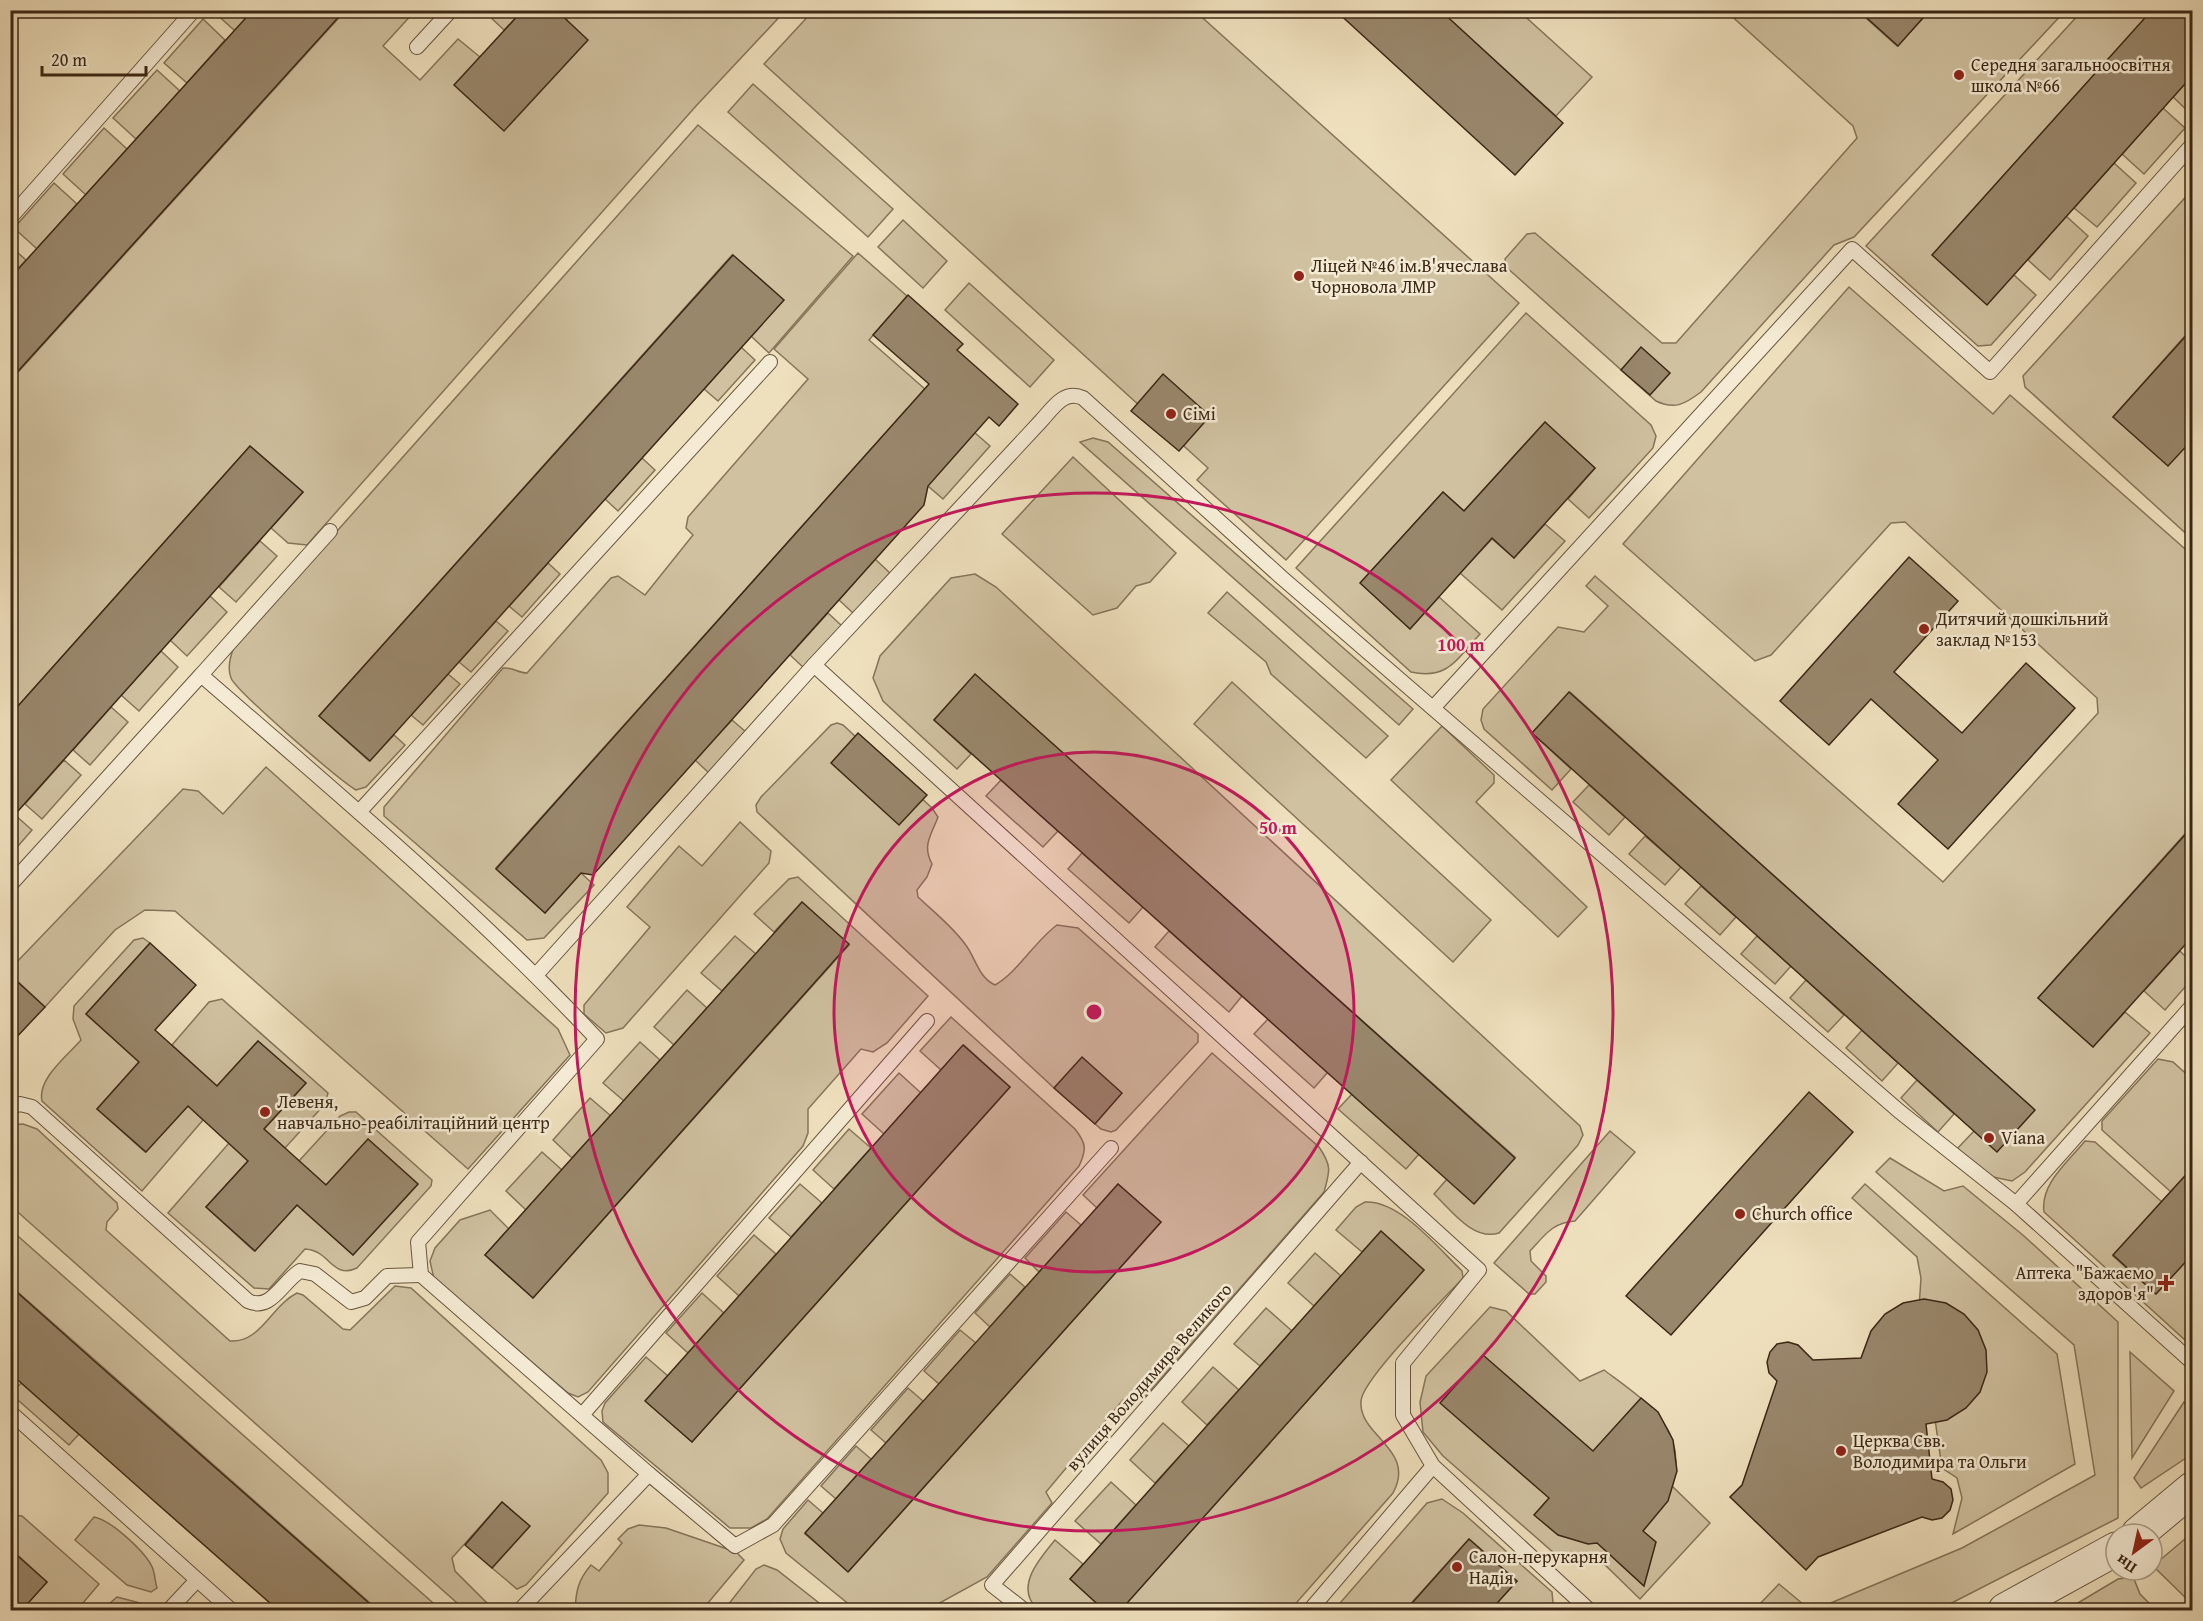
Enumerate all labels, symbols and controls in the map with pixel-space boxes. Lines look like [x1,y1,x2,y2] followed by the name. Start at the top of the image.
[42,39,146,77] scale bar
[51,46,87,73] text: 20 m
[1971,51,2171,99] place label: Середня загальноосвітня школа №66
[1952,68,1966,82] marker: Середня загальноосвітня школа №66
[1311,252,1508,300] place label: Ліцей №46 ім.В'ячеслава Чорновола ЛМР
[1292,269,1306,283] marker: Ліцей №46 ім.В'ячеслава Чорновола ЛМР
[1183,400,1216,427] place label: Сімі
[1164,407,1178,421] marker: Сімі
[1935,605,2109,653] place label: Дитячий дошкільний заклад №153
[1917,622,1931,636] marker: Дитячий дошкільний заклад №153
[1437,631,1485,658] text: 100 m
[1259,814,1298,841] text: 50 m
[1084,1002,1104,1022] centre of rings
[277,1088,550,1136] place label: Левеня, навчально-реабілітаційний центр
[258,1105,272,1119] marker: Левеня, навчально-реабілітаційний центр
[2001,1124,2045,1151] place label: Viana
[1982,1131,1996,1145] marker: Viana
[1752,1200,1853,1227] place label: Church office
[1733,1207,1747,1221] marker: Church office
[2015,1259,2154,1307] place label: Аптека "Бажаємо здоров'я"
[2159,1276,2173,1290] marker: Аптека "Бажаємо здоров'я"
[1059,1277,1238,1477] street label: вулиця Володимира Великого
[1853,1427,2027,1475] place label: Церква Свв. Володимира та Ольги
[1834,1444,1848,1458] marker: Церква Свв. Володимира та Ольги
[2104,1522,2164,1582] north arrow
[1469,1543,1608,1591] place label: Салон-перукарня Надія
[2111,1549,2141,1580] text: Пн
[1450,1560,1464,1574] marker: Салон-перукарня Надія

